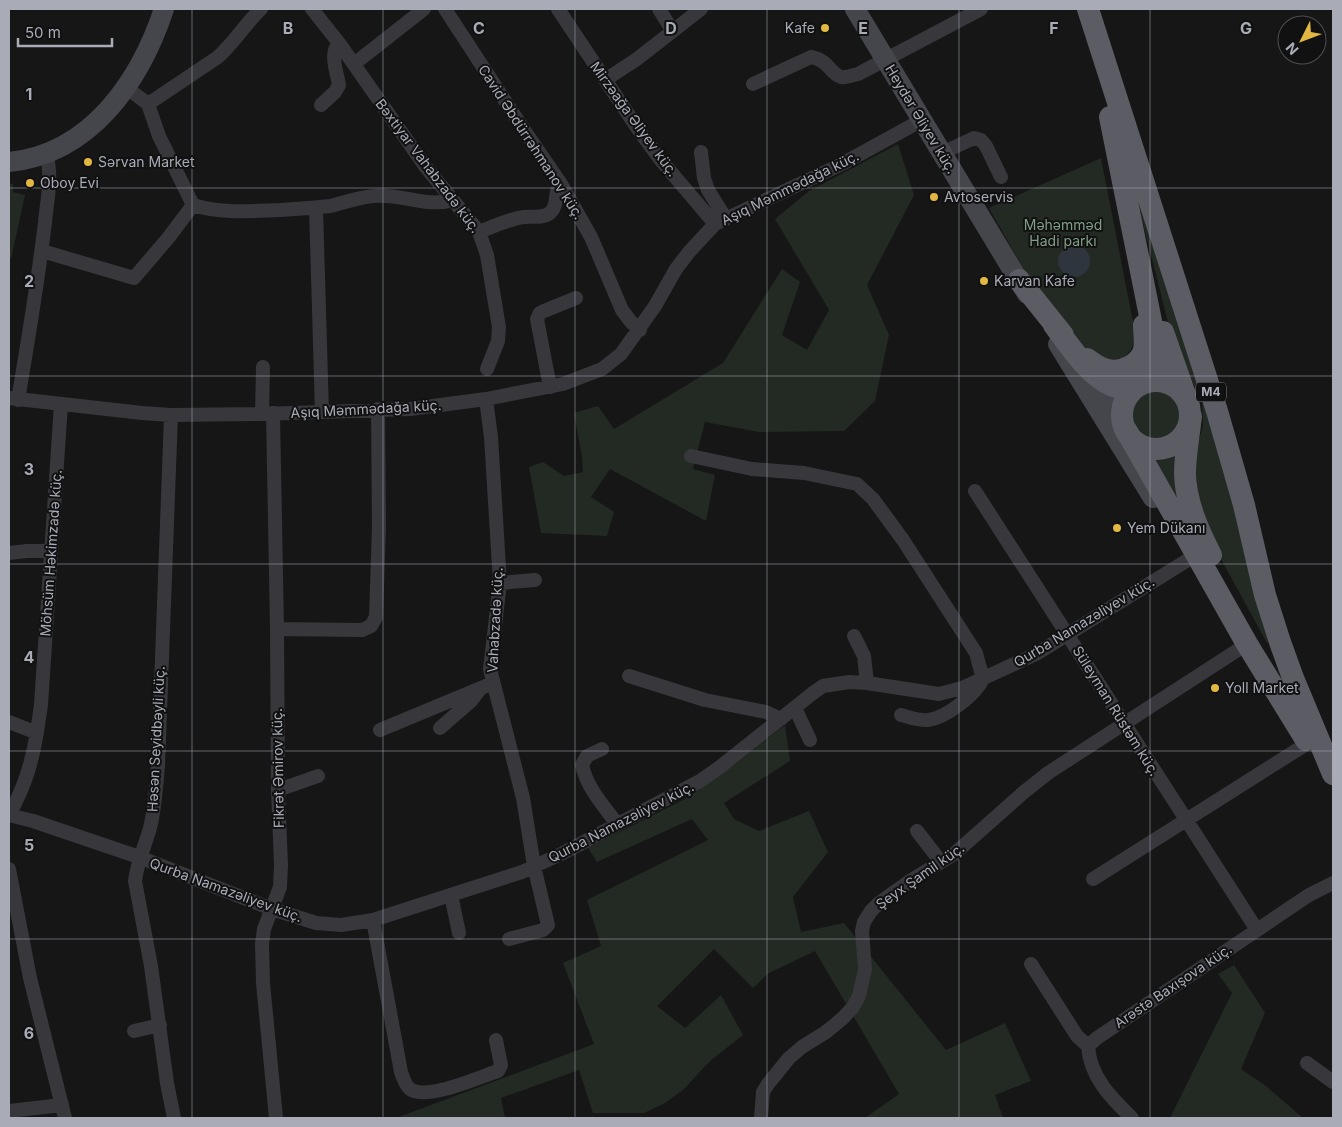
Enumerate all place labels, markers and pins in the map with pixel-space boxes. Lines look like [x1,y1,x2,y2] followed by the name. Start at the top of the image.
[785,19,815,36] place label: Kafe
[819,22,831,34] marker: Kafe
[98,153,195,170] place label: Sərvan Market
[82,156,94,168] marker: Sərvan Market
[40,174,99,191] place label: Oboy Evi
[24,177,36,189] marker: Oboy Evi
[944,188,1013,205] place label: Avtoservis
[928,191,940,203] marker: Avtoservis
[994,272,1075,289] place label: Karvan Kafe
[978,275,990,287] marker: Karvan Kafe
[1127,519,1205,536] place label: Yem Dükanı
[1111,522,1123,534] marker: Yem Dükanı
[1225,679,1299,696] place label: Yoll Market
[1209,682,1221,694] marker: Yoll Market

